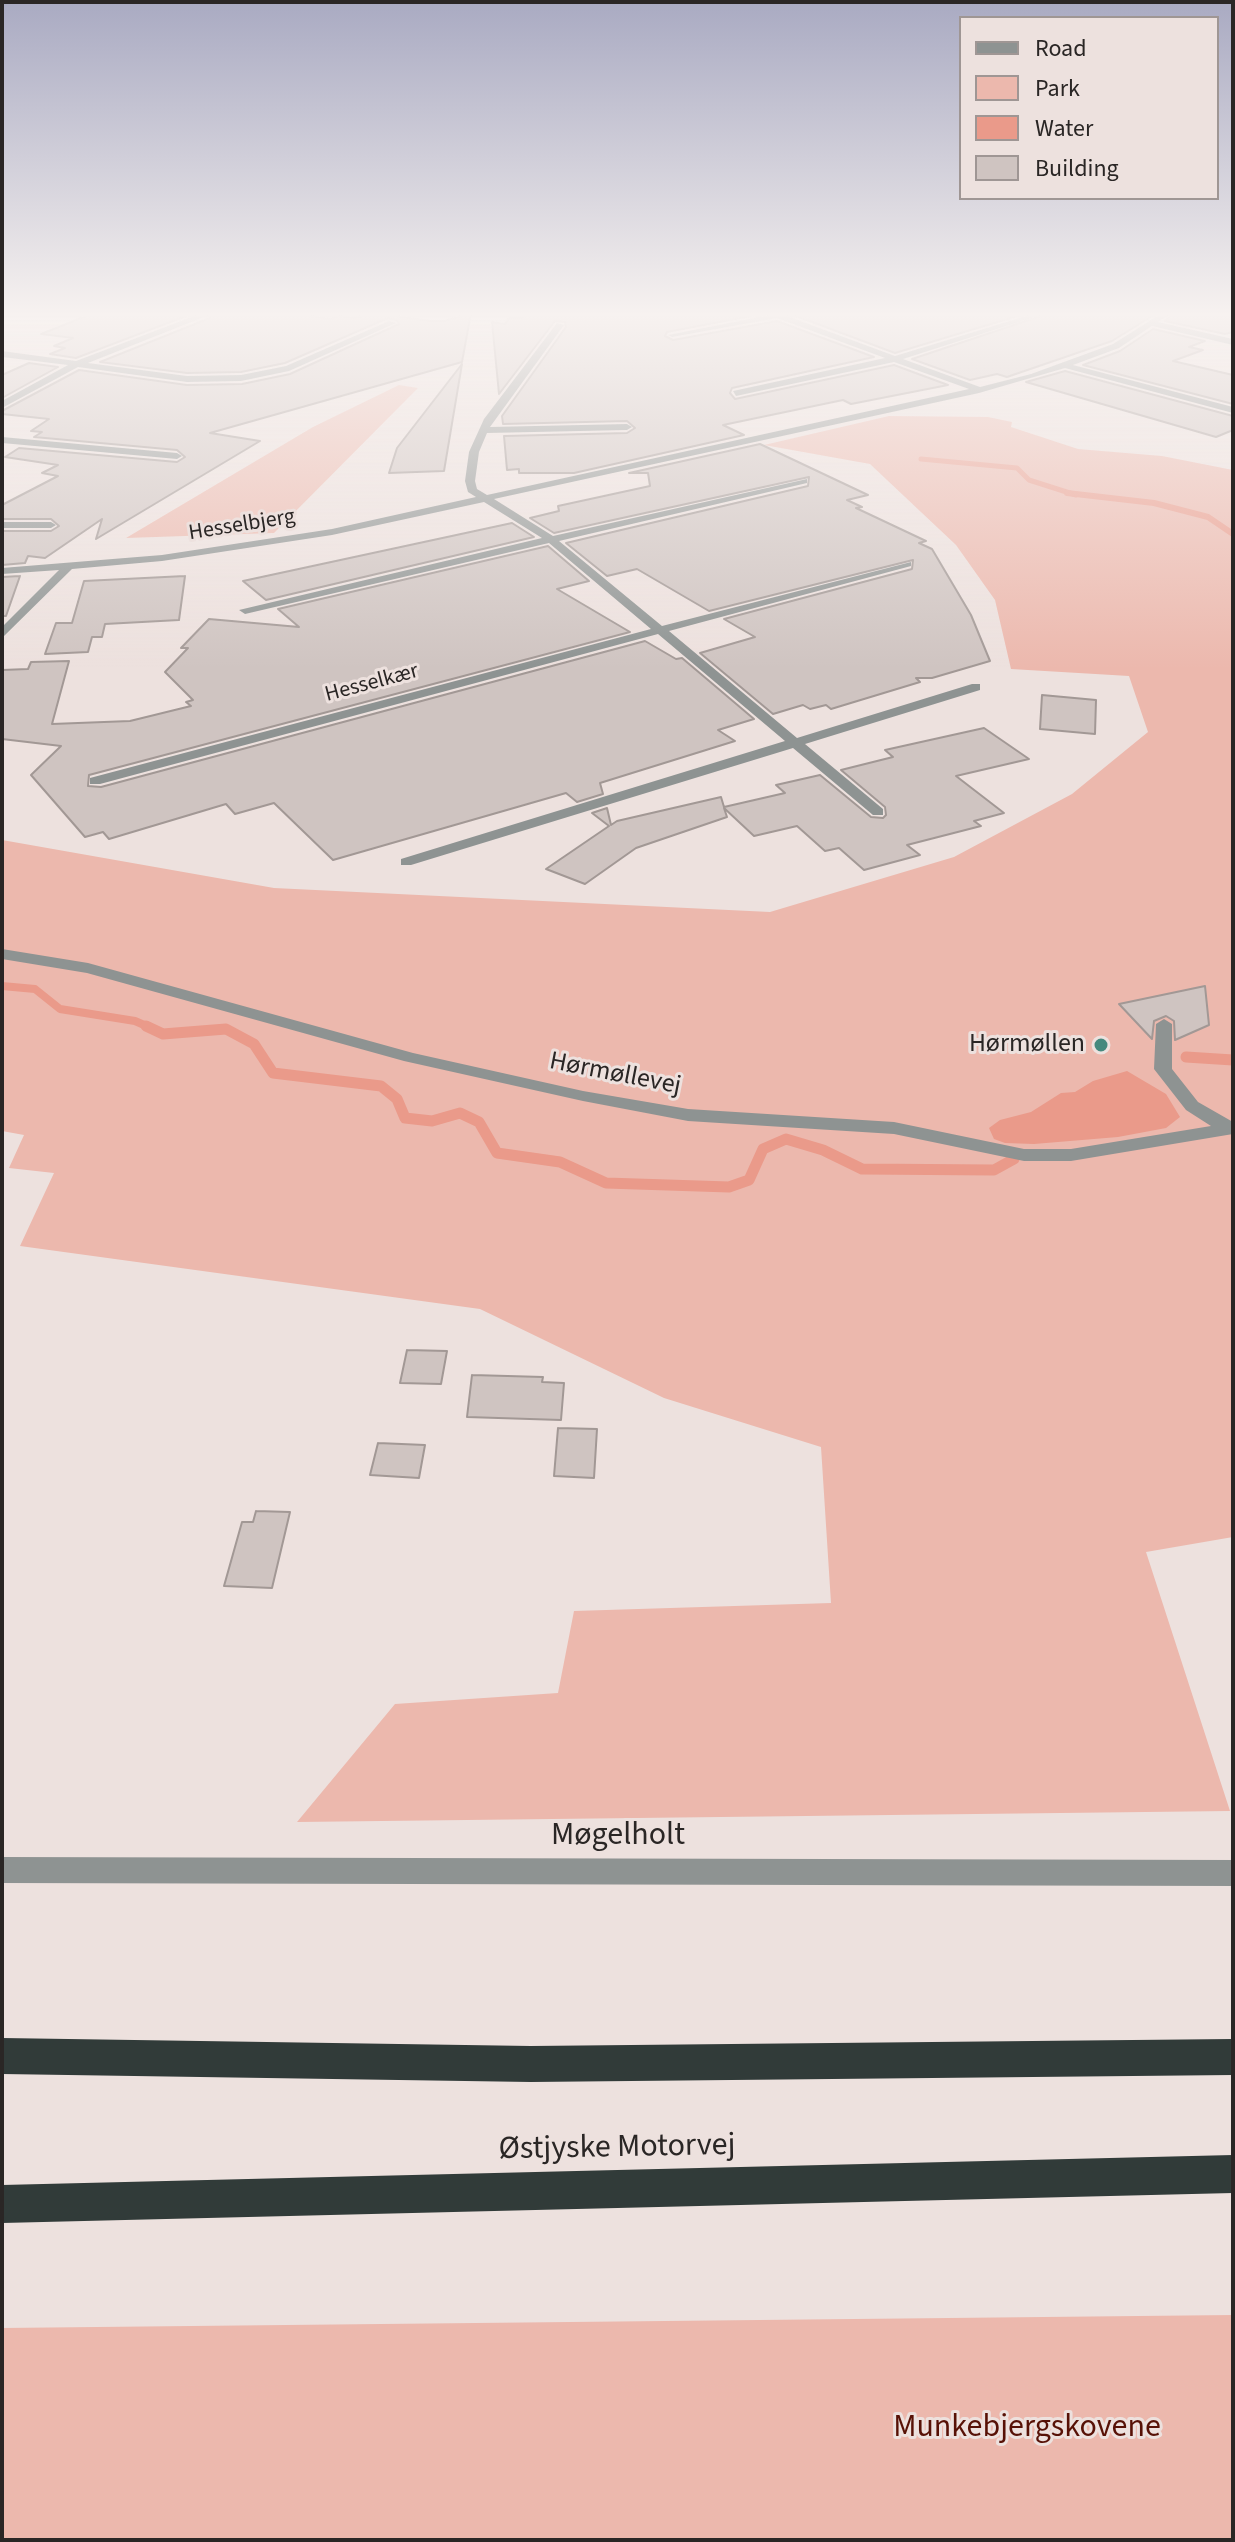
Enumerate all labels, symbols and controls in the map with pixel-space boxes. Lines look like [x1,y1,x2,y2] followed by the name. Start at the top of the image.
[959,16,1219,200] legend
[1035,31,1087,66] text: Road
[1035,71,1080,106] text: Park
[1035,111,1093,146] text: Water
[1035,151,1119,186] text: Building
[187,505,297,547] street label: Hesselbjerg
[322,659,422,709] street label: Hesselkær
[969,1029,1085,1061] place label: Hørmøllen
[1092,1036,1110,1054] marker: Hørmøllen
[547,1047,683,1103] street label: Hørmøllevej
[551,1818,685,1856] street label: Møgelholt
[498,2128,736,2170] street label: Østjyske Motorvej
[893,2410,1161,2448] park label: Munkebjergskovene

